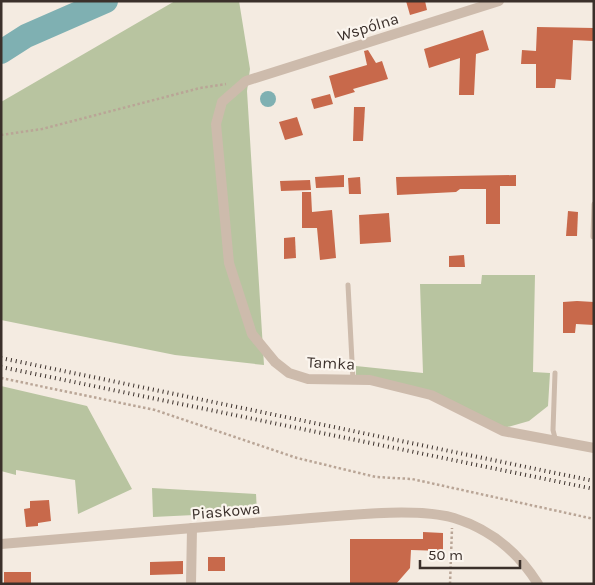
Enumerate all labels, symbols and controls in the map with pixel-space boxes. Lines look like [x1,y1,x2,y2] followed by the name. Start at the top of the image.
[335,9,401,45] street label: Wspólna
[306,352,356,374] street label: Tamka
[191,499,261,523] street label: Piaskowa
[420,538,520,570] scale bar
[428,546,463,564] text: 50 m

